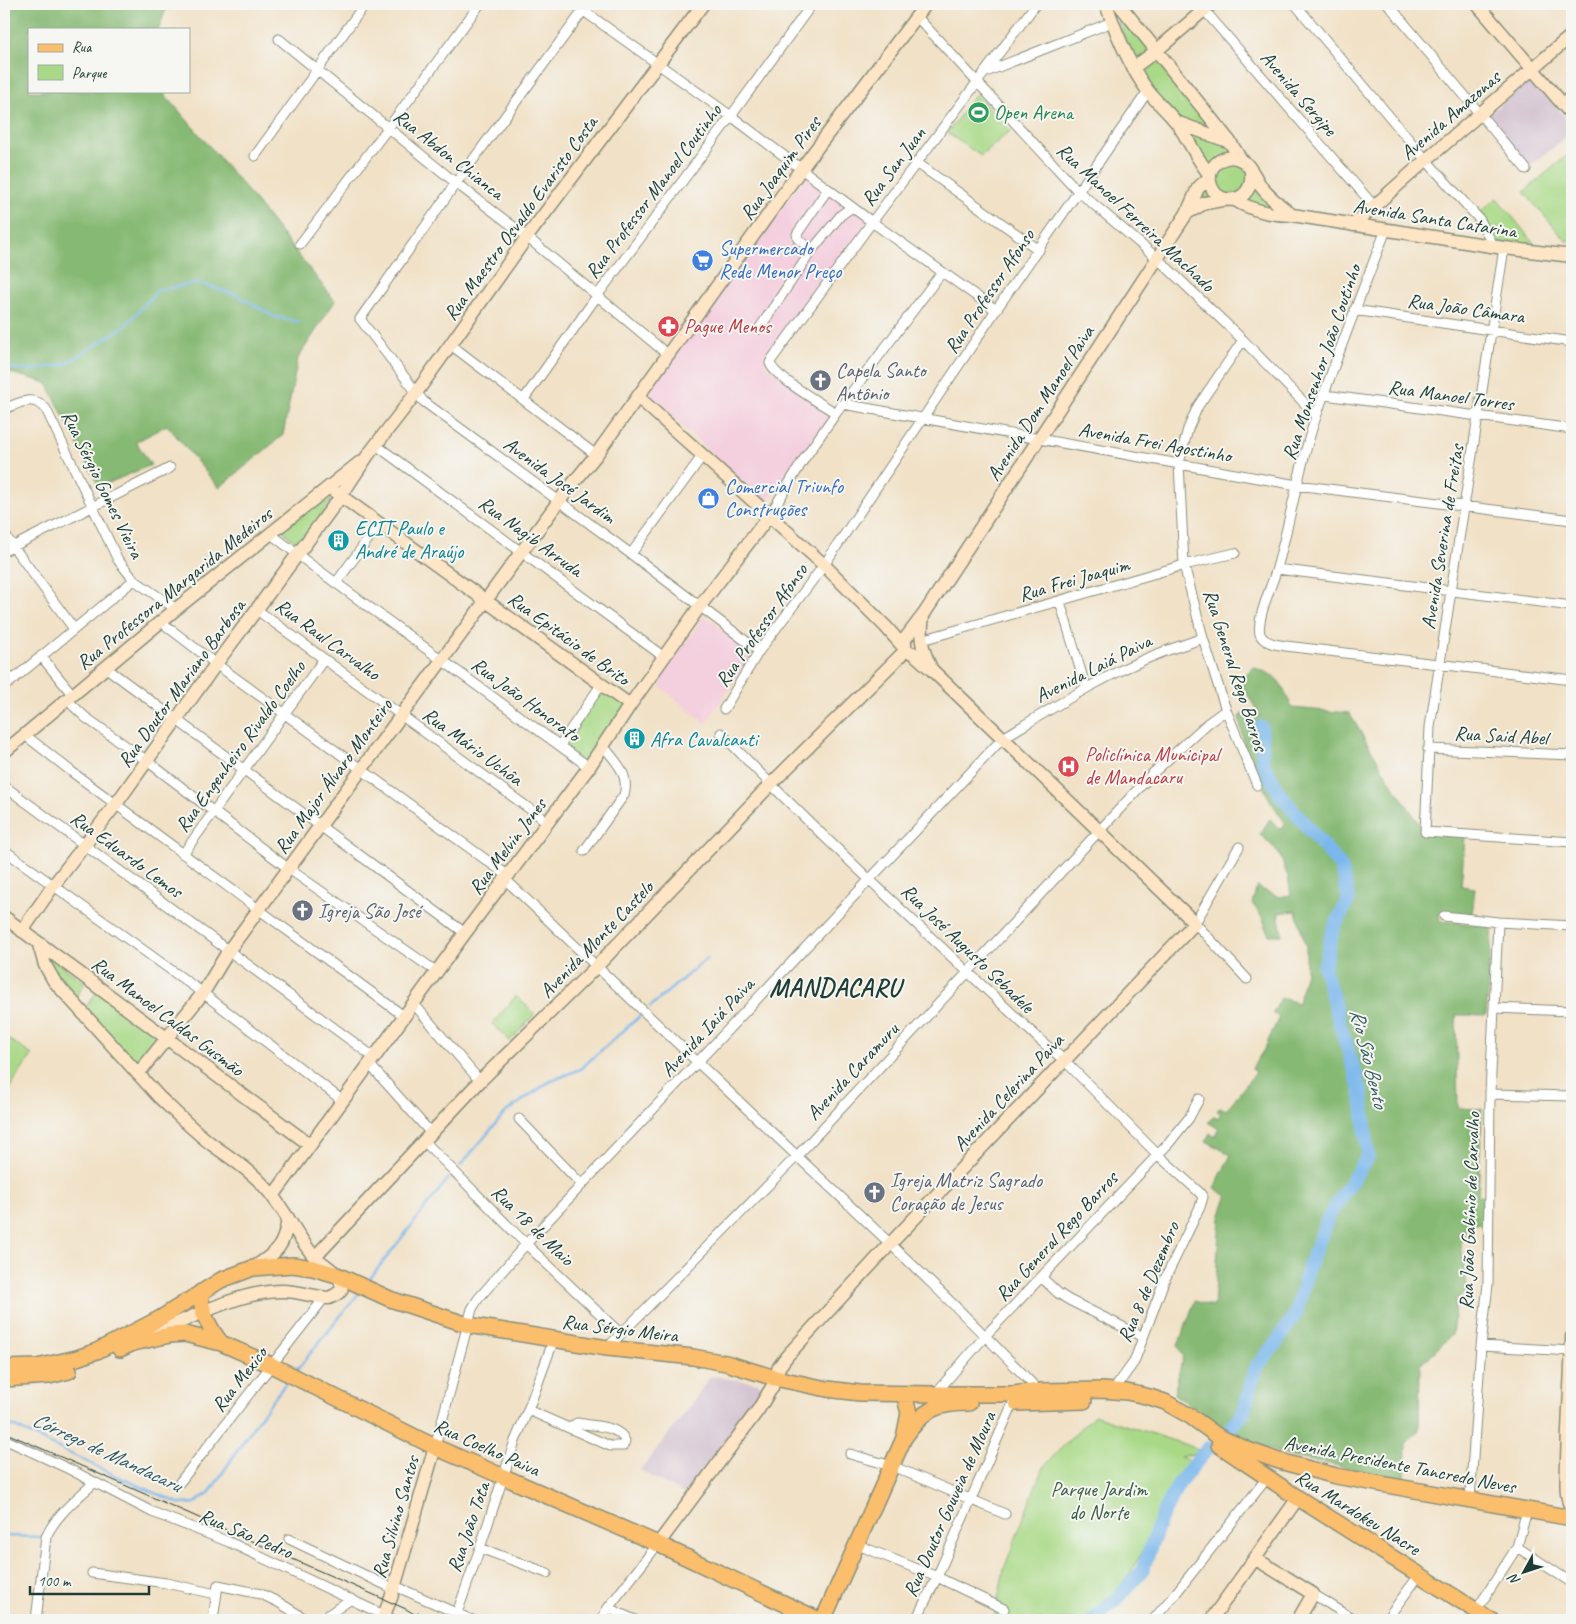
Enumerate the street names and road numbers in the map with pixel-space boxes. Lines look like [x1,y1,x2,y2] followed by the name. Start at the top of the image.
[1255,46,1343,142] street label: Avenida Sergipe
[1395,64,1507,166] street label: Avenida Amazonas
[580,98,728,283] street label: Rua Professor Manoel Coutinho
[389,104,510,206] street label: Rua Abdon Chianca
[438,110,604,325] street label: Rua Maestro Osvaldo Evaristo Costa
[734,110,828,225] street label: Rua Joaquim Pires
[856,121,932,211] street label: Rua San Juan
[1051,138,1221,298] street label: Rua Manoel Ferreira Machado
[1352,193,1520,244] street label: Avenida Santa Catarina
[939,224,1041,358] street label: Rua Professor Afonso
[1276,259,1367,463] street label: Rua Monsenhor João Coutinho
[1406,288,1528,329] street label: Rua João Câmara
[981,320,1101,486] street label: Avenida Dom Manoel Paiva
[1387,374,1517,417] street label: Rua Manoel Torres
[56,406,150,564] street label: Rua Sérgio Gomes Vieira
[1077,417,1235,469] street label: Avenida Frei Agostinho
[499,431,621,530] street label: Avenida José Jardim
[1416,441,1470,631] street label: Avenida Severina de Freitas
[474,490,589,584] street label: Rua Nagib Arruda
[71,500,279,675] street label: Rua Professora Margarida Medeiros
[1016,551,1134,607] street label: Rua Frei Joaquim
[710,558,814,692] street label: Rua Professor Afonso
[503,586,636,692] street label: Rua Epitácio de Brito
[1198,586,1274,756] street label: Rua General Rego Barros
[112,593,252,772] street label: Rua Doutor Mariano Barbosa
[270,593,386,686] street label: Rua Raul Carvalho
[1031,628,1157,708] street label: Avenida Laiá Paiva
[466,652,586,748] street label: Rua João Honorato
[170,655,312,837] street label: Rua Engenheiro Rivaldo Coelho
[269,693,399,859] street label: Rua Major Álvaro Monteiro
[418,702,529,792] street label: Rua Mário Uchôa
[1454,721,1552,751] street label: Rua Said Abel
[463,791,553,900] street label: Rua Melvin Jones
[66,805,189,905] street label: Rua Eduardo Lemos
[534,874,660,1003] street label: Avenida Monte Castelo
[896,878,1041,1019] street label: Rua José Augusto Sebadele
[87,951,249,1082] street label: Rua Manoel Caldas Gusmão
[655,971,761,1082] street label: Avenida Iaiá Paiva
[801,1016,905,1125] street label: Avenida Caramuru
[948,1028,1070,1156] street label: Avenida Celerina Paiva
[1454,1111,1485,1310] street label: Rua João Gabínio de Carvalho
[990,1165,1124,1306] street label: Rua General Rego Barros
[486,1180,580,1272] street label: Rua 18 de Maio
[1112,1217,1185,1346] street label: Rua 8 de Dezembro
[561,1309,681,1348] street label: Rua Sérgio Meira
[206,1340,274,1417] street label: Rua Mexico
[897,1406,1002,1601] street label: Rua Doutor Gouveia de Moura
[430,1413,545,1483] street label: Rua Coelho Paiva
[1282,1430,1520,1500] street label: Avenida Presidente Tancredo Neves
[366,1451,425,1581] street label: Rua Silvino Santos
[1291,1464,1426,1562] street label: Rua Mardokeu Nacre
[441,1477,496,1576] street label: Rua João Tota
[196,1503,297,1565] street label: Rua São Pedro

